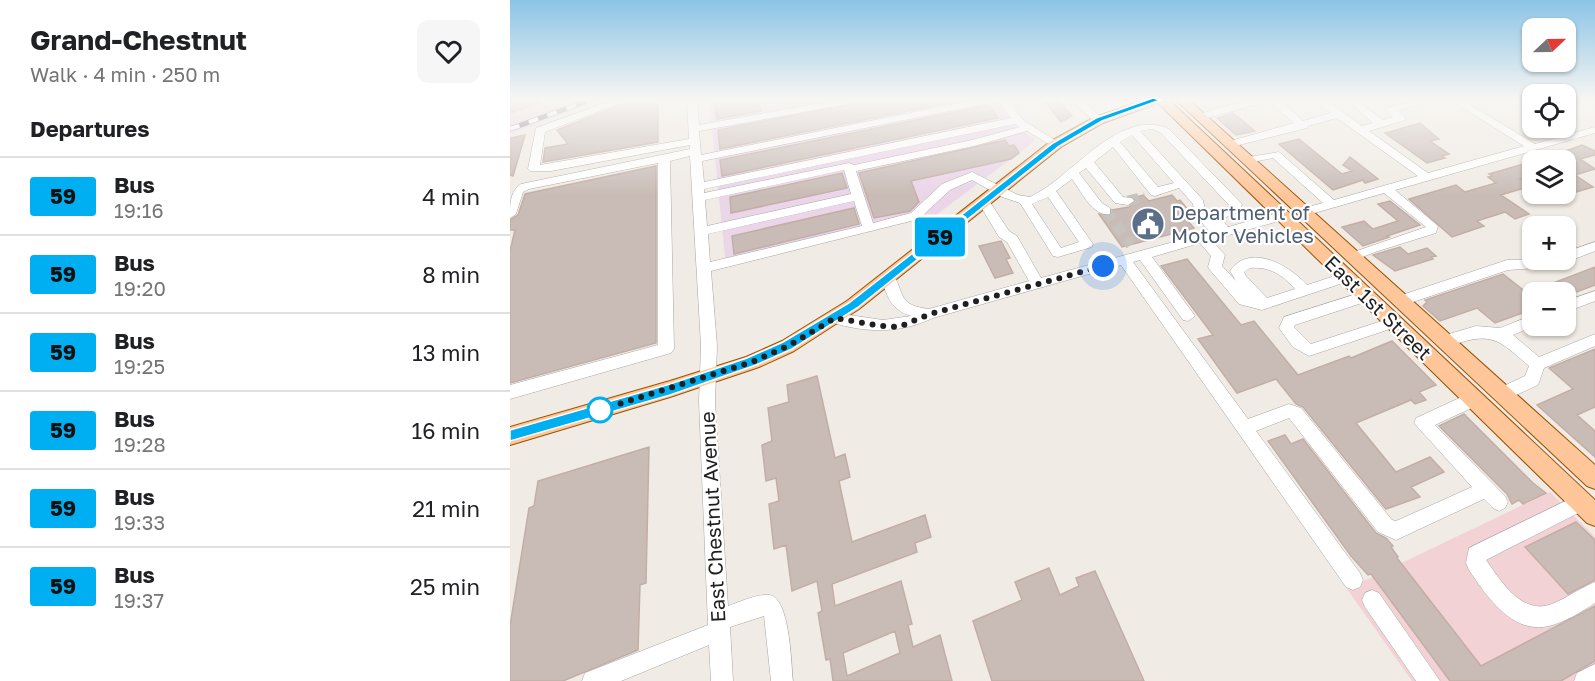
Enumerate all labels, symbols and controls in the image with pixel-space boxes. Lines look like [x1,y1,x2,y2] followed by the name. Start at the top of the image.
[1522,18,1576,72] north arrow
[1522,18,1576,336] map controls
[417,20,480,83] button: heart
[30,23,247,56] text: Grand-Chestnut
[30,62,220,86] text: Walk · 4 min · 250 m
[1522,84,1576,138] button: locate
[30,115,149,142] text: Departures
[1522,150,1576,204] button: layers
[114,171,155,198] text: Bus
[50,183,76,209] text: 59
[422,183,480,210] text: 4 min
[114,198,164,222] text: 19:16
[1171,200,1314,247] place label: Department of Motor Vehicles
[1130,206,1166,242] public building icon: Department of Motor Vehicles
[1522,216,1576,270] button: +
[913,218,967,256] line badge: 59
[927,224,953,250] text: 59
[114,249,155,276] text: Bus
[1320,250,1437,364] street label: East 1st Street
[1088,251,1118,281] your location
[50,261,76,287] text: 59
[422,261,480,288] text: 8 min
[114,276,166,300] text: 19:20
[1522,282,1576,336] button: −
[114,327,155,354] text: Bus
[50,339,76,365] text: 59
[412,339,480,366] text: 13 min
[114,354,165,378] text: 19:25
[587,397,613,423] unlabelled marker
[114,405,155,432] text: Bus
[694,411,730,623] street label: East Chestnut Avenue
[50,417,76,443] text: 59
[412,417,480,444] text: 16 min
[114,432,166,456] text: 19:28
[114,483,155,510] text: Bus
[50,495,76,521] text: 59
[412,495,480,522] text: 21 min
[114,510,165,534] text: 19:33
[114,561,155,588] text: Bus
[50,573,76,599] text: 59
[410,573,480,600] text: 25 min
[114,588,164,612] text: 19:37

